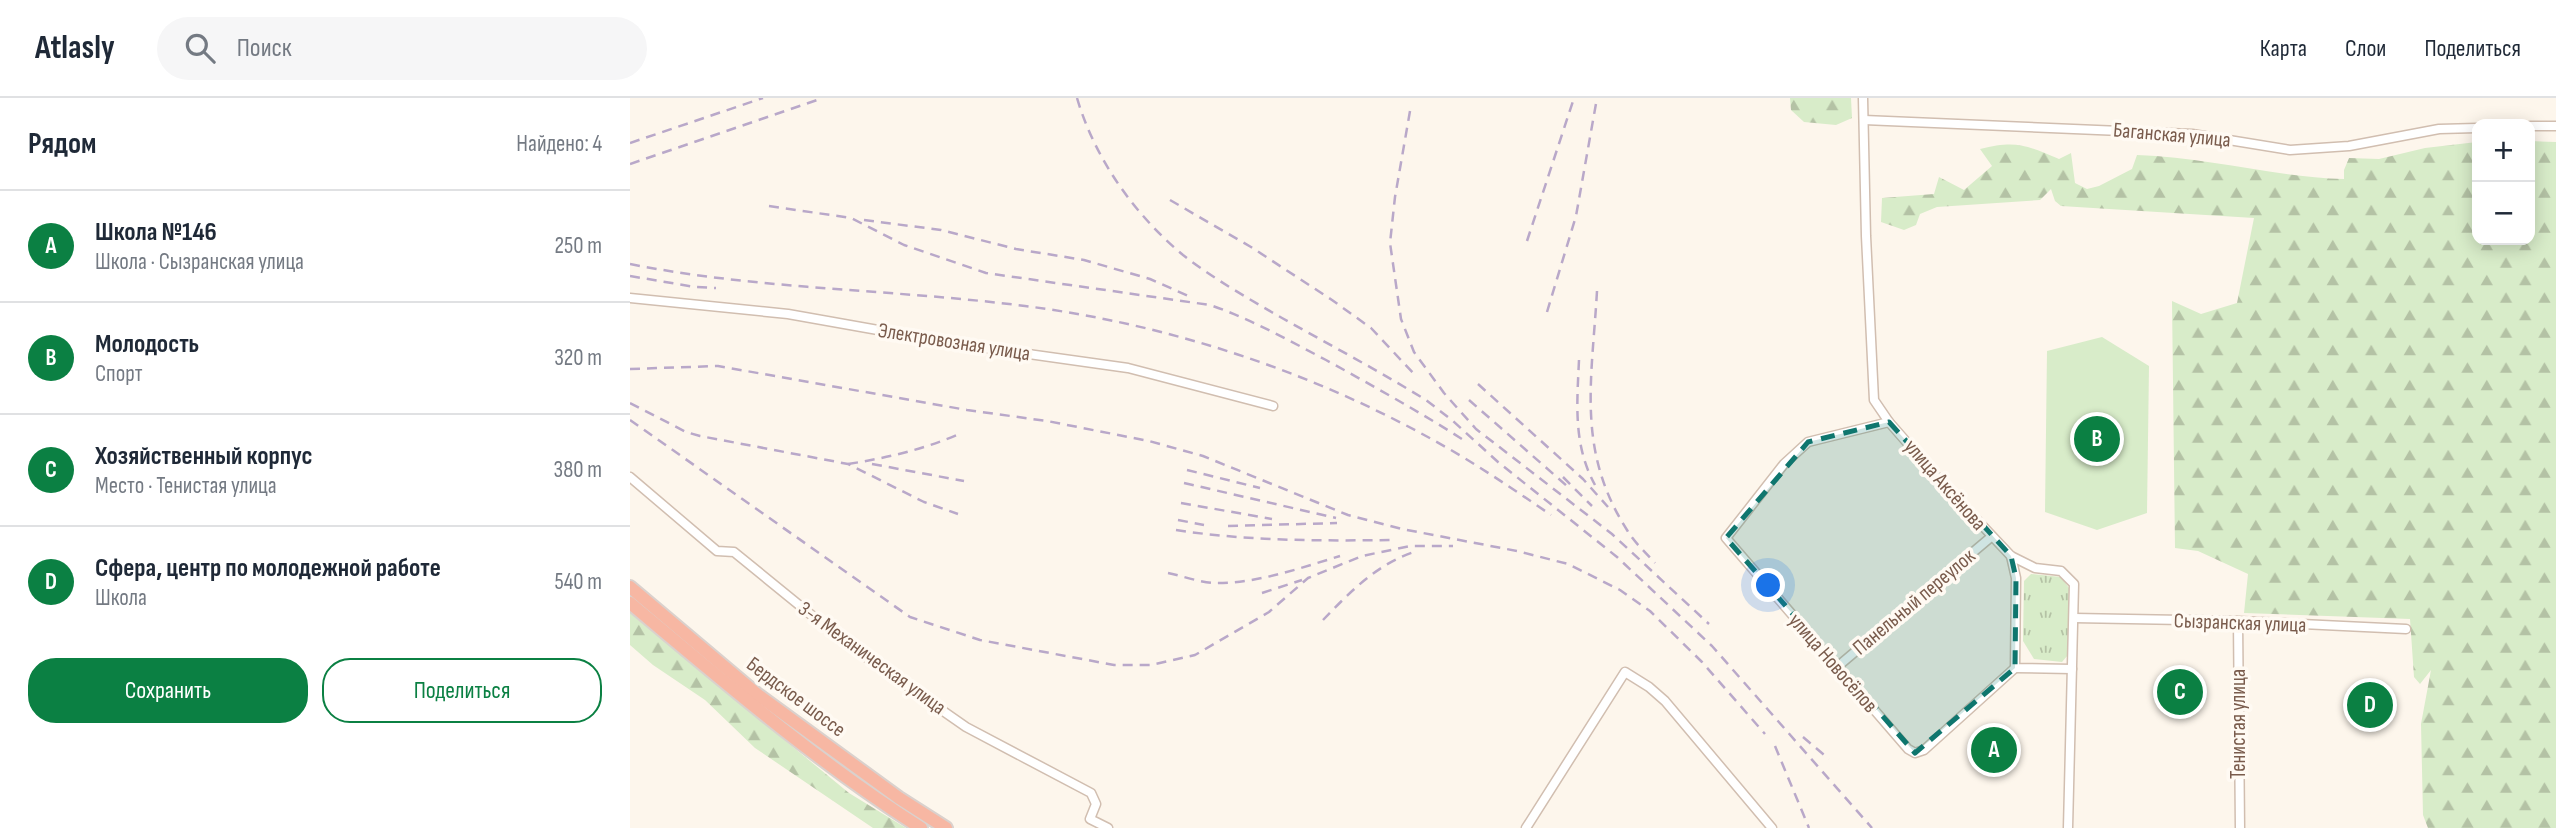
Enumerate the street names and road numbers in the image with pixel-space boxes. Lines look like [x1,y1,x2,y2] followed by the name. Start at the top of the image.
[2112,117,2232,153] street label: Баганская улица
[876,318,1032,366] street label: Электровозная улица
[1899,434,1991,536] street label: улица Аксёнова
[1848,544,1980,660] street label: Панельный переулок
[793,596,951,720] street label: 3-я Механическая улица
[1783,608,1883,718] street label: улица Новосёлов
[2173,608,2307,638] street label: Сызранская улица
[742,652,850,742] street label: Бердское шоссе
[2226,669,2251,779] street label: Тенистая улица

